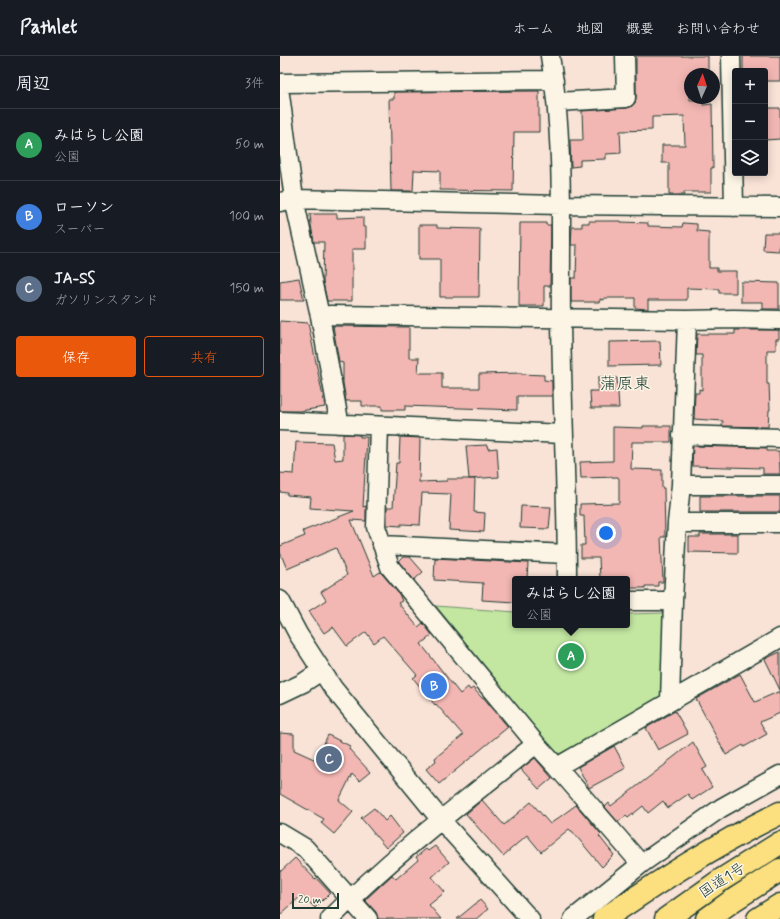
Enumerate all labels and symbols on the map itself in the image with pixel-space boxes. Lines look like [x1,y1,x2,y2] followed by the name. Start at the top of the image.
[684,68,720,104] north arrow
[600,373,651,395] district label: 蒲原東
[596,523,616,543] your location
[558,641,584,671] pin: A
[421,671,447,701] pin: B
[316,744,342,774] pin: C
[695,858,750,903] street label: 国道1号
[292,891,339,910] scale bar

